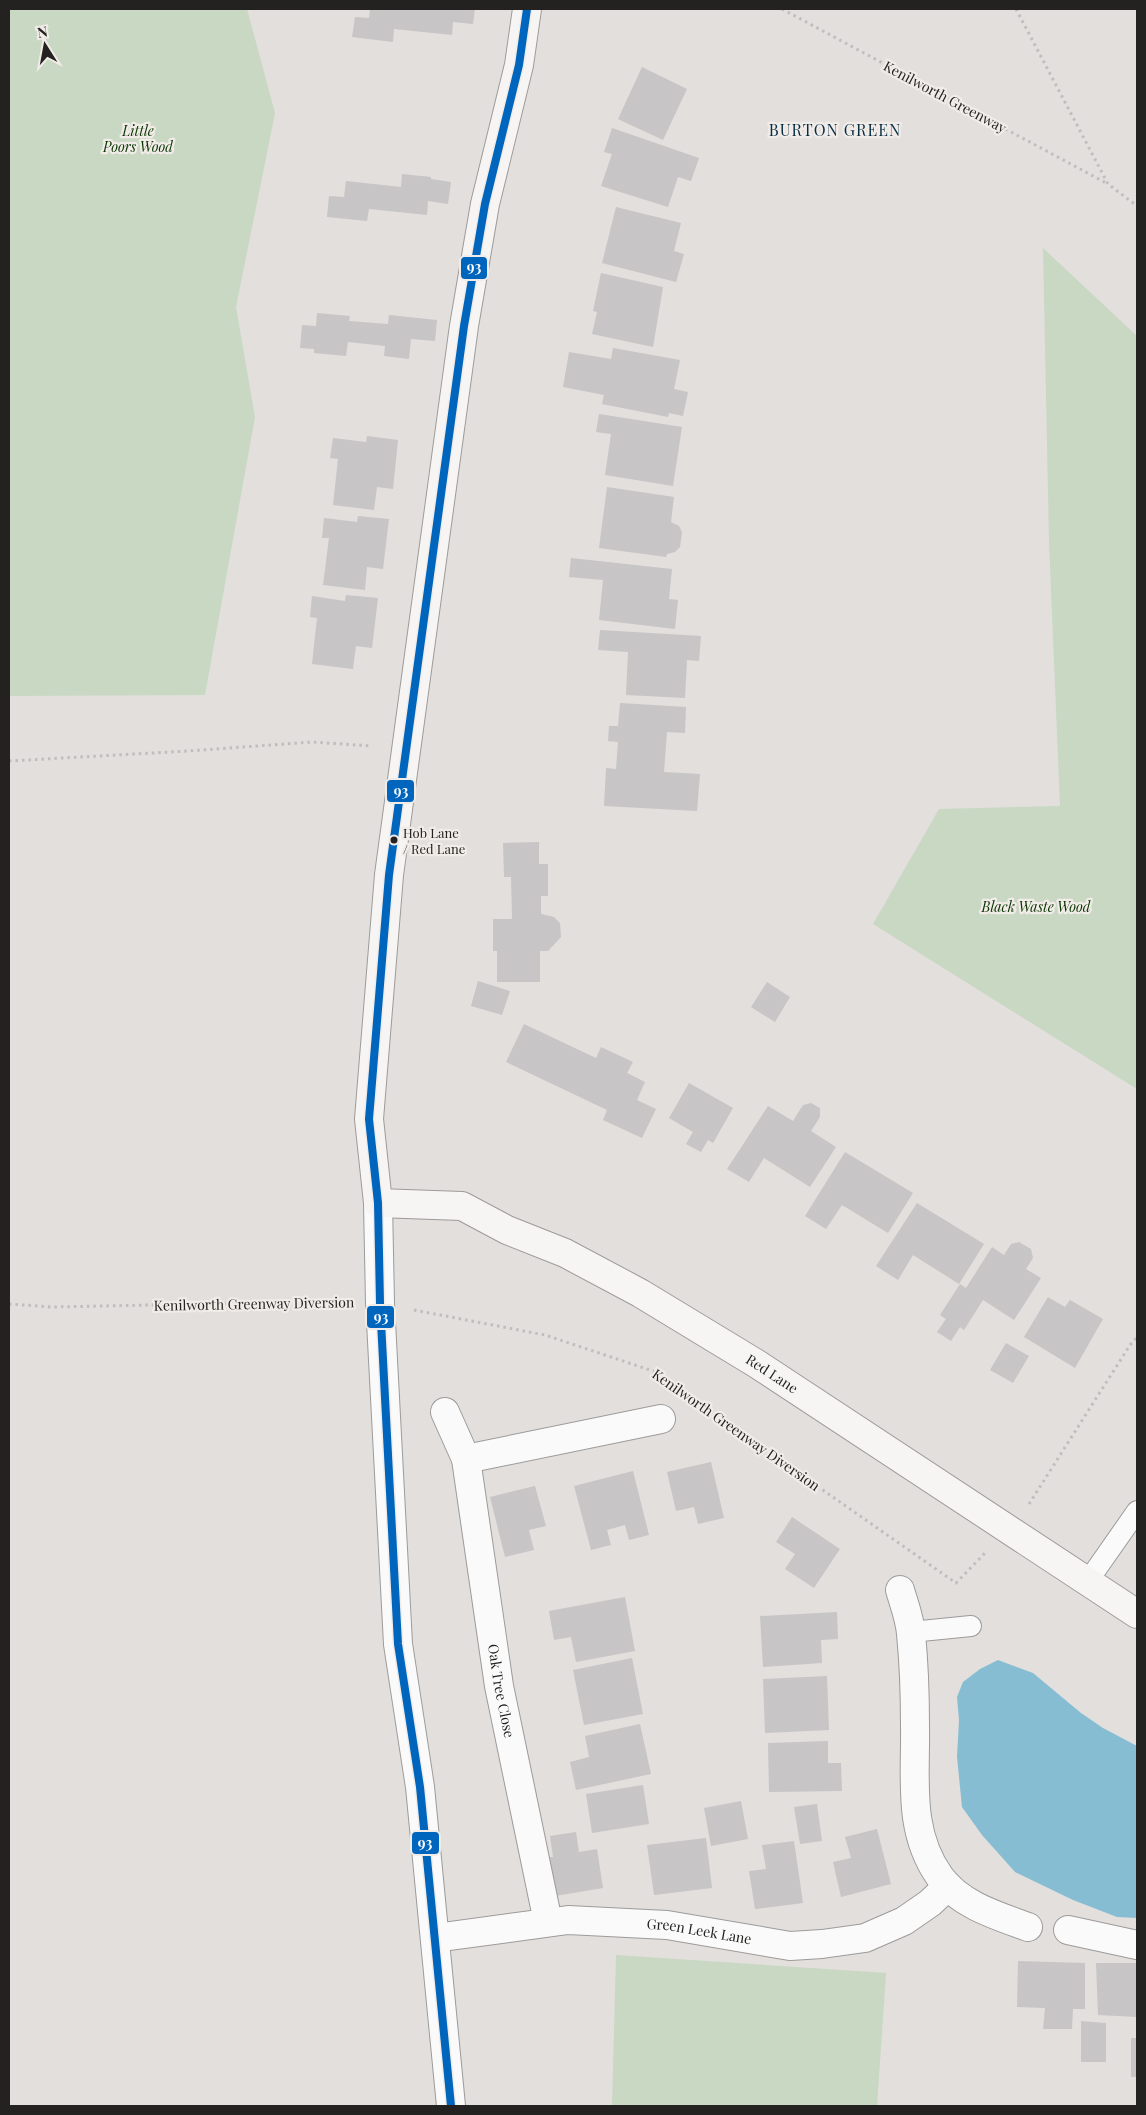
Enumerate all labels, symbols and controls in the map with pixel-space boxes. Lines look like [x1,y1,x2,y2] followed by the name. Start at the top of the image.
[20,20,70,70] north arrow
[36,21,49,42] text: N
[880,56,1010,137] street label: Kenilworth Greenway
[769,119,901,140] district label: BURTON GREEN
[102,121,173,156] park label: Little Poors Wood
[460,256,488,280] line badge: 93
[467,257,481,276] text: 93
[386,779,415,803] line badge: 93
[394,781,408,800] text: 93
[403,824,466,857] place label: Hob Lane / Red Lane
[389,835,399,845] marker: Hob Lane / Red Lane
[981,897,1091,916] park label: Black Waste Wood
[154,1292,355,1315] street label: Kenilworth Greenway Diversion
[366,1305,395,1329] line badge: 93
[374,1307,388,1326] text: 93
[743,1350,802,1397] street label: Red Lane
[649,1364,824,1495] street label: Kenilworth Greenway Diversion
[484,1643,519,1739] street label: Oak Tree Close
[411,1831,440,1855] line badge: 93
[418,1833,432,1852] text: 93
[646,1914,753,1948] street label: Green Leek Lane

